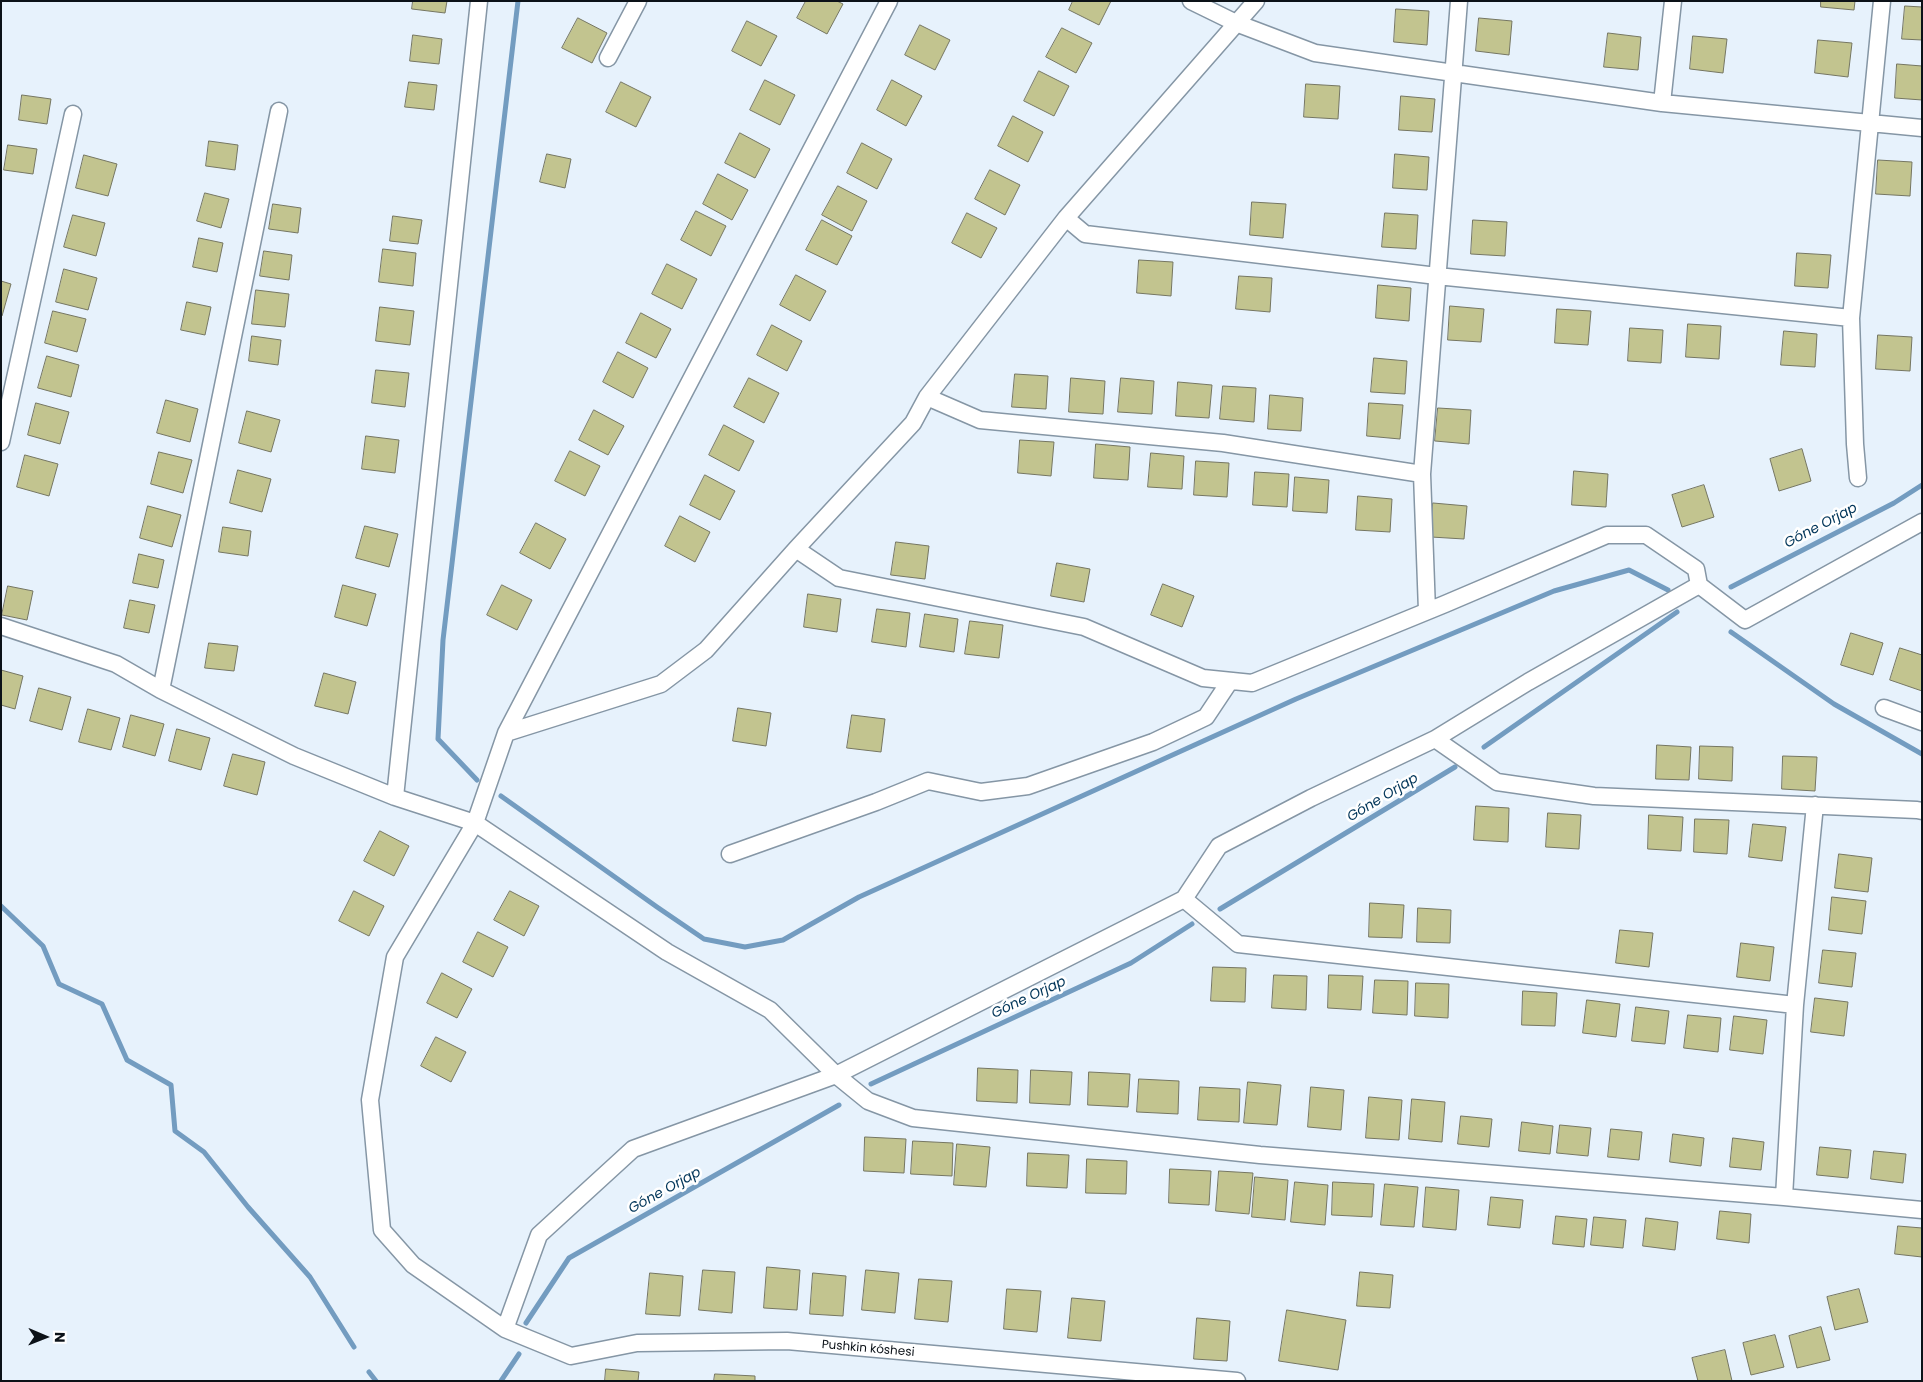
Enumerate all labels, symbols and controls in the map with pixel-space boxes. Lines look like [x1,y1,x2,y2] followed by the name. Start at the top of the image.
[1782,500,1860,552] water label: Góne Orjap
[1344,770,1422,826] water label: Góne Orjap
[989,973,1069,1023] water label: Góne Orjap
[626,1164,704,1218] water label: Góne Orjap
[20,1312,70,1362] north arrow
[50,1332,70,1343] text: N
[821,1338,915,1360] street label: Pushkin kóshesi

